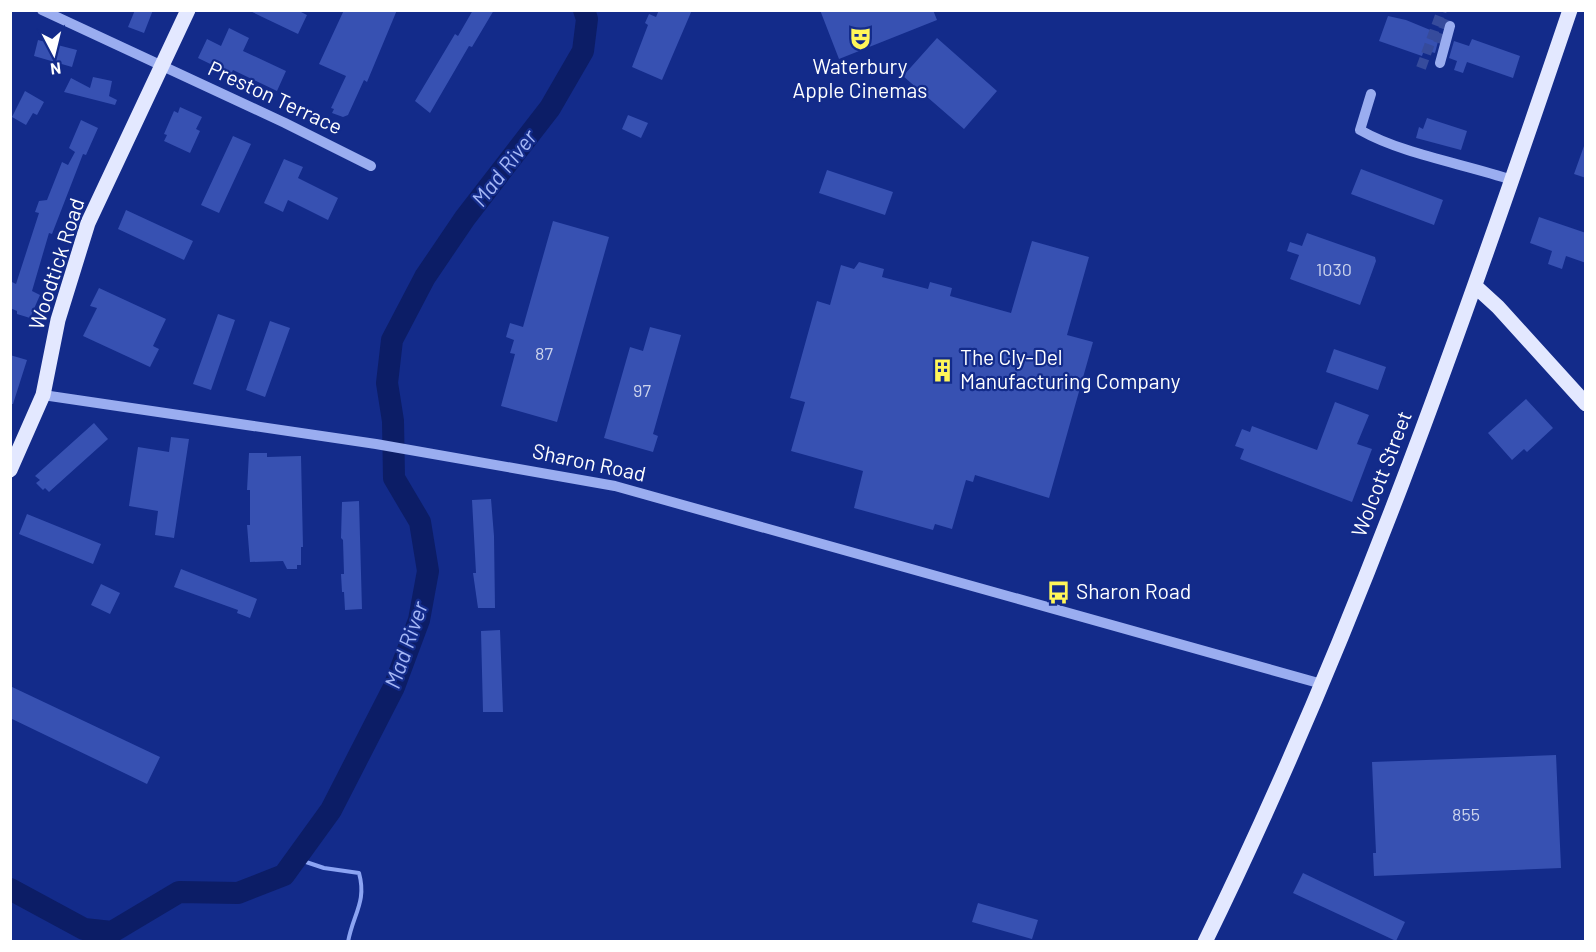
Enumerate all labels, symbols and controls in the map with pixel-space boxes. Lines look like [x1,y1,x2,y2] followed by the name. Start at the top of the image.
[24,24,84,84] north arrow
[847,26,873,52] theatre icon: Waterbury Apple Cinemas
[793,53,927,102] place label: Waterbury Apple Cinemas
[205,55,347,139] street label: Preston Terrace
[49,59,62,79] text: N
[465,123,542,211] water label: Mad River
[23,195,89,332] street label: Woodtick Road
[1316,258,1352,280] house number: 1030
[535,342,553,364] house number: 87
[960,344,1181,393] place label: The Cly-Del Manufacturing Company
[929,357,955,383] building icon: The Cly-Del Manufacturing Company
[633,379,651,401] house number: 97
[1345,407,1416,540] street label: Wolcott Street
[530,437,648,486] street label: Sharon Road
[1076,578,1191,603] place label: Sharon Road
[1045,579,1071,605] bus stop icon: Sharon Road
[378,597,432,692] water label: Mad River
[1452,803,1480,825] house number: 855

